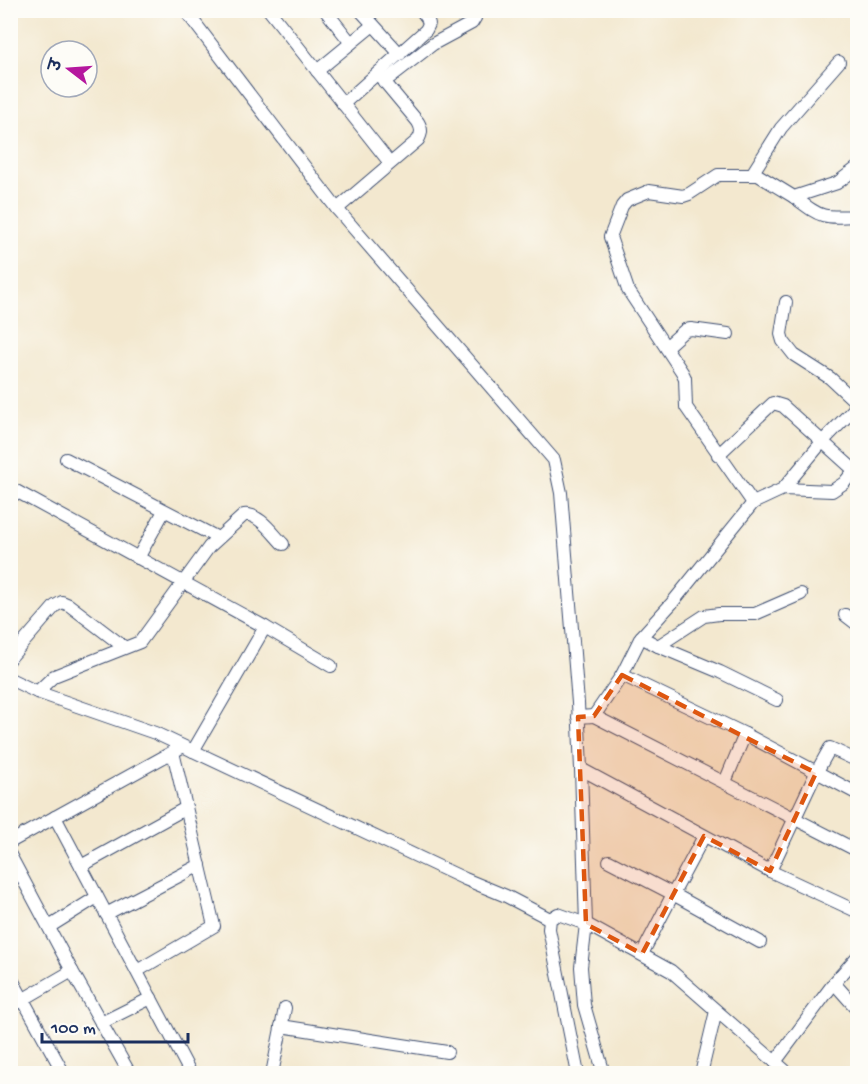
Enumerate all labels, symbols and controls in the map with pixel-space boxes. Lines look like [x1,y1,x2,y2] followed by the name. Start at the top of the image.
[39,39,99,99] north arrow
[47,56,69,75] text: उ
[42,1006,188,1044] scale bar
[50,1019,96,1040] text: 100 m

